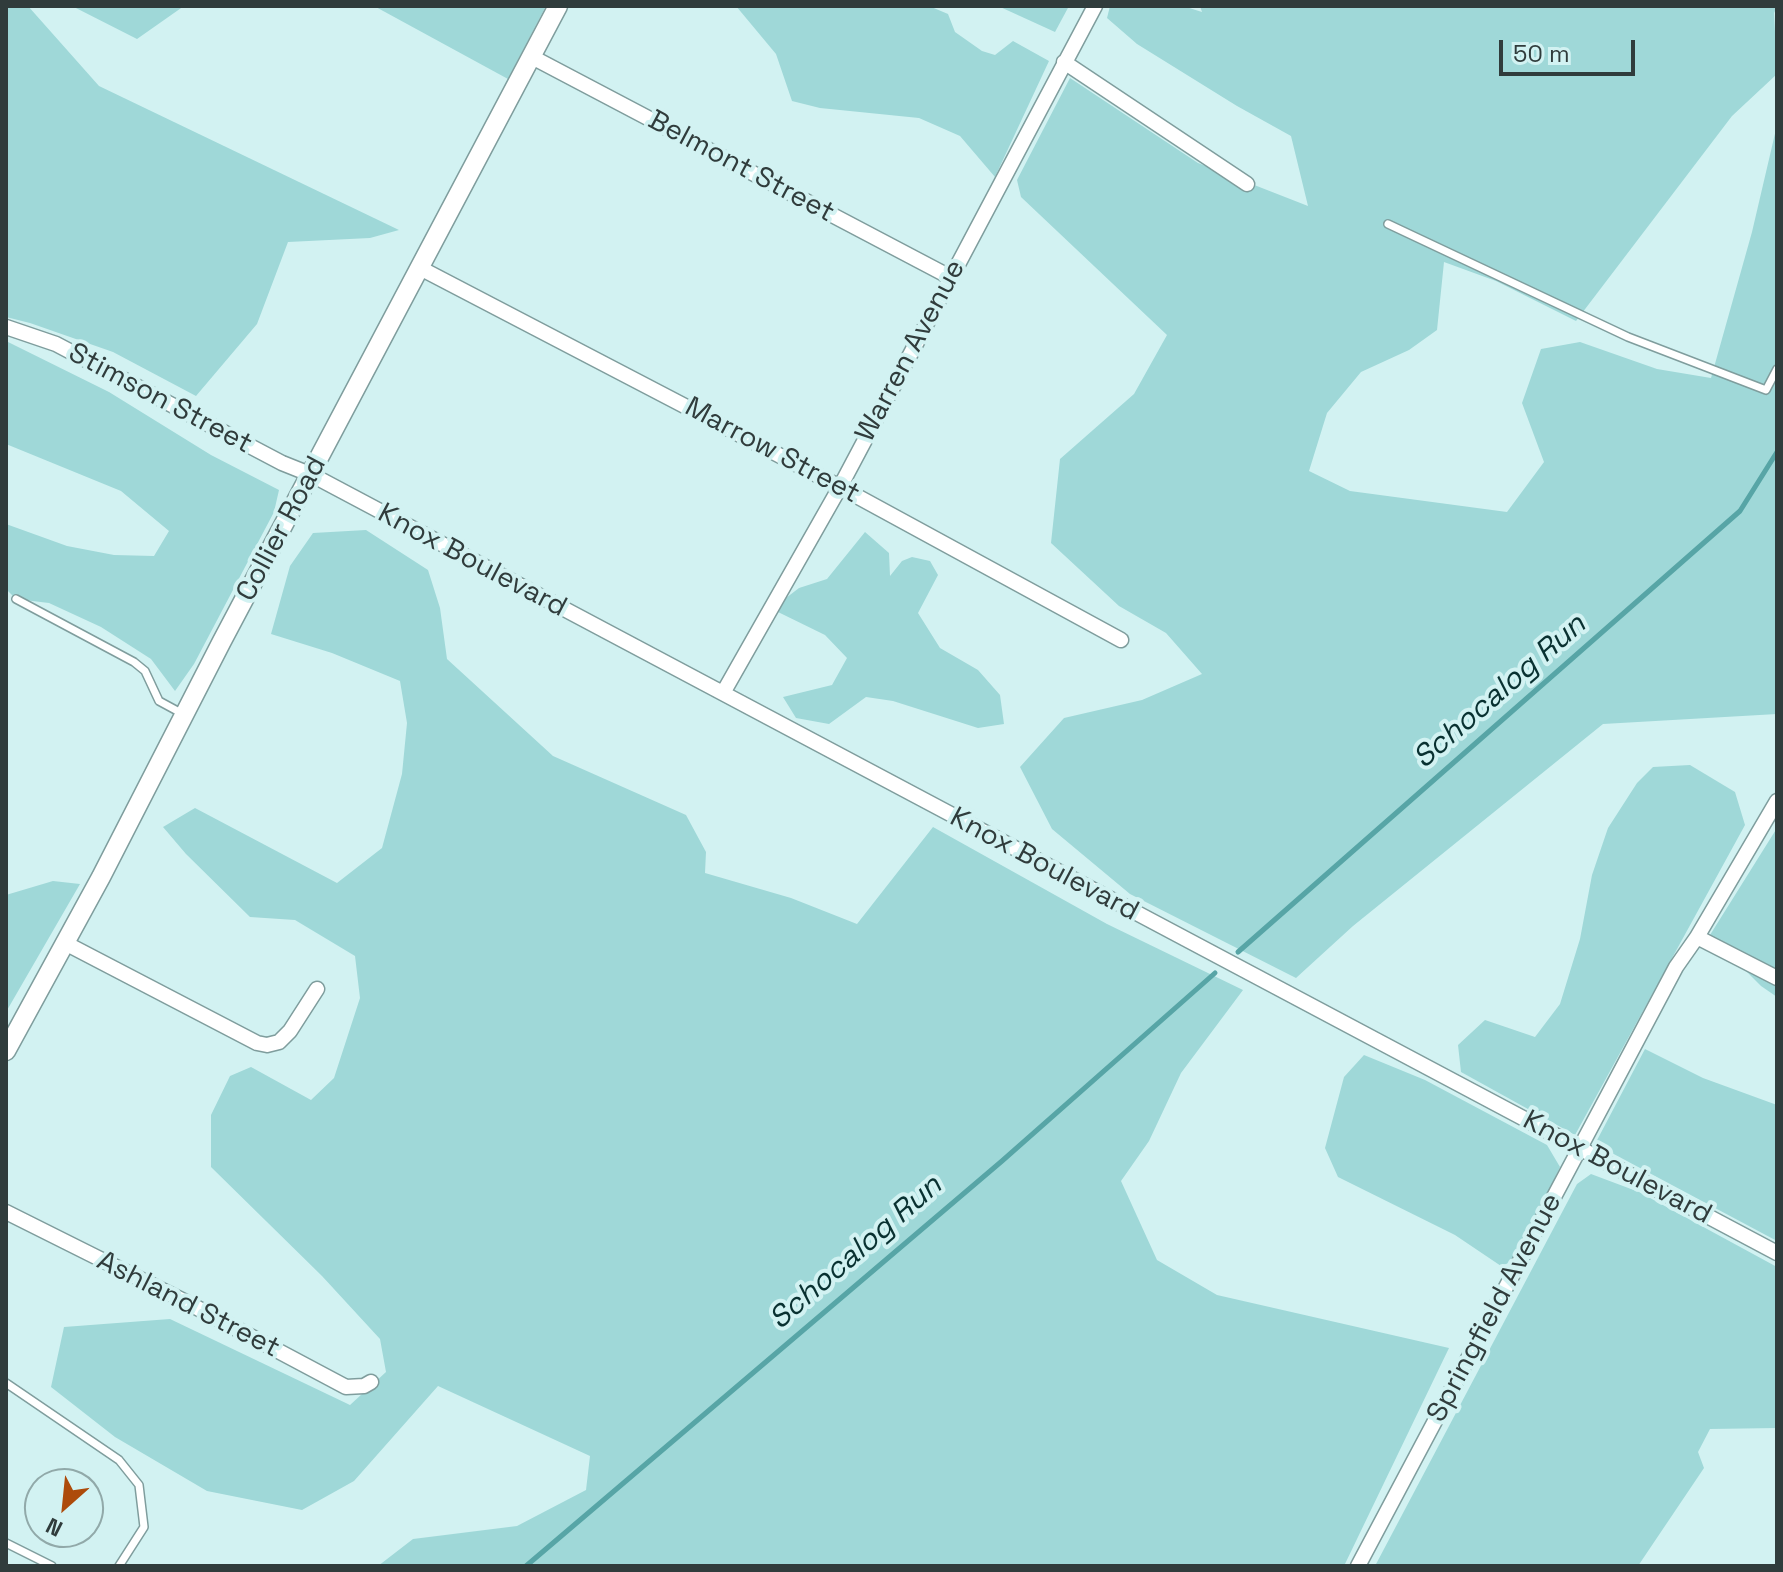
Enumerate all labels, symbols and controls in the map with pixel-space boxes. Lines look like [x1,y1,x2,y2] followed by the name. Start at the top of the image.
[1503,24,1639,74] scale bar
[1513,38,1570,69] text: 50 m
[642,104,840,230] street label: Belmont Street
[849,254,973,448] street label: Warren Avenue
[63,337,257,461] street label: Stimson Street
[679,391,865,511] street label: Marrow Street
[230,451,334,607] street label: Collier Road
[372,497,572,625] street label: Knox Boulevard
[1406,607,1594,777] water label: Schocalog Run
[944,801,1144,929] street label: Knox Boulevard
[1517,1104,1717,1232] street label: Knox Boulevard
[762,1168,950,1338] water label: Schocalog Run
[1421,1188,1569,1428] street label: Springfield Avenue
[91,1245,285,1365] street label: Ashland Street
[24,1468,104,1548] north arrow
[41,1512,67,1543] text: N

